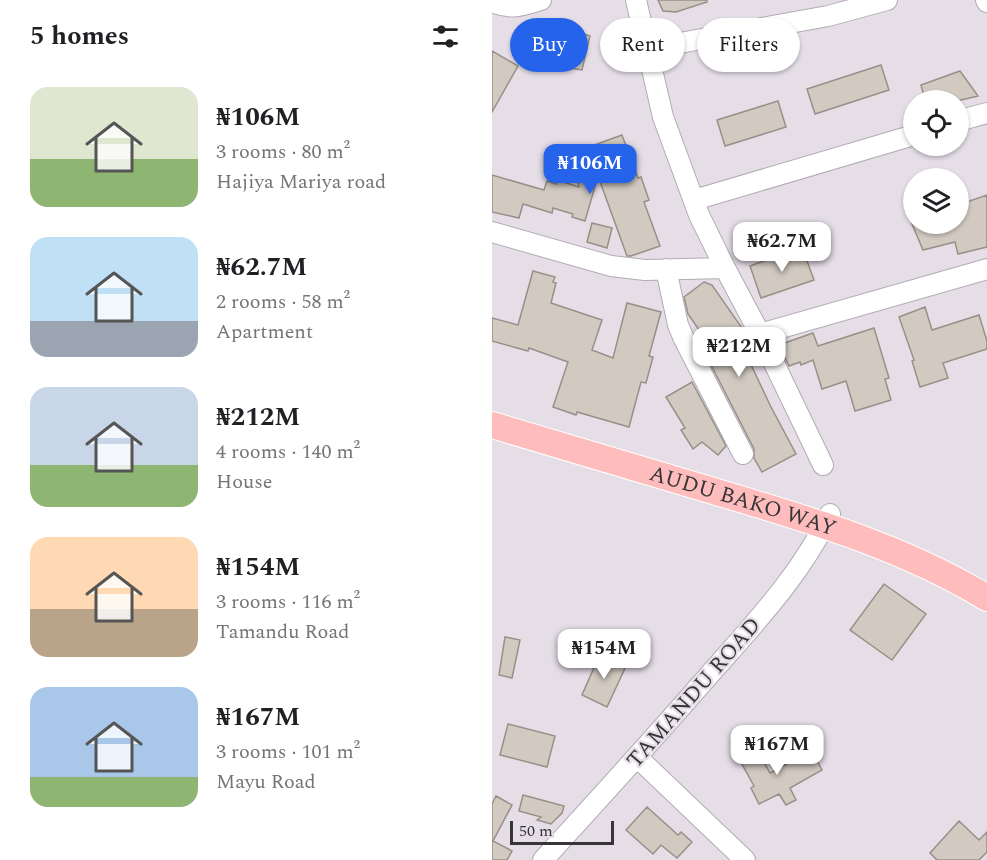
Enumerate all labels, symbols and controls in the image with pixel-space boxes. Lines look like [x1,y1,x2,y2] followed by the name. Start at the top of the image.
[30,16,129,56] text: 5 homes
[510,18,588,72] chip: Buy
[600,18,685,72] chip: Rent
[697,18,800,72] chip: Filters
[429,20,462,53] icon: filters
[903,90,969,234] map controls
[903,90,969,156] button: locate
[216,97,300,137] text: ₦106M
[78,111,150,183] icon: home
[216,137,350,167] text: 3 rooms · 80 m²
[548,144,632,195] pin: ₦106M
[558,148,622,178] text: ₦106M
[216,167,386,197] text: Hajiya Mariya road
[903,168,969,234] button: layers
[733,222,831,273] pin: ₦62.7M
[747,226,817,256] text: ₦62.7M
[216,247,307,287] text: ₦62.7M
[78,261,150,333] icon: home
[216,287,350,317] text: 2 rooms · 58 m²
[216,317,313,347] text: Apartment
[697,327,781,378] pin: ₦212M
[707,331,771,361] text: ₦212M
[216,397,300,437] text: ₦212M
[78,411,150,483] icon: home
[216,437,360,467] text: 4 rooms · 140 m²
[646,457,841,545] street label: AUDU BAKO WAY
[216,467,273,497] text: House
[216,547,300,587] text: ₦154M
[78,561,150,633] icon: home
[216,587,360,617] text: 3 rooms · 116 m²
[619,610,769,776] street label: TAMANDU ROAD
[216,617,349,647] text: Tamandu Road
[562,629,646,680] pin: ₦154M
[572,633,636,663] text: ₦154M
[216,697,300,737] text: ₦167M
[78,711,150,783] icon: home
[735,725,819,776] pin: ₦167M
[745,729,809,759] text: ₦167M
[216,737,360,767] text: 3 rooms · 101 m²
[216,767,316,797] text: Mayu Road
[510,818,614,846] scale bar
[519,819,553,843] text: 50 m

